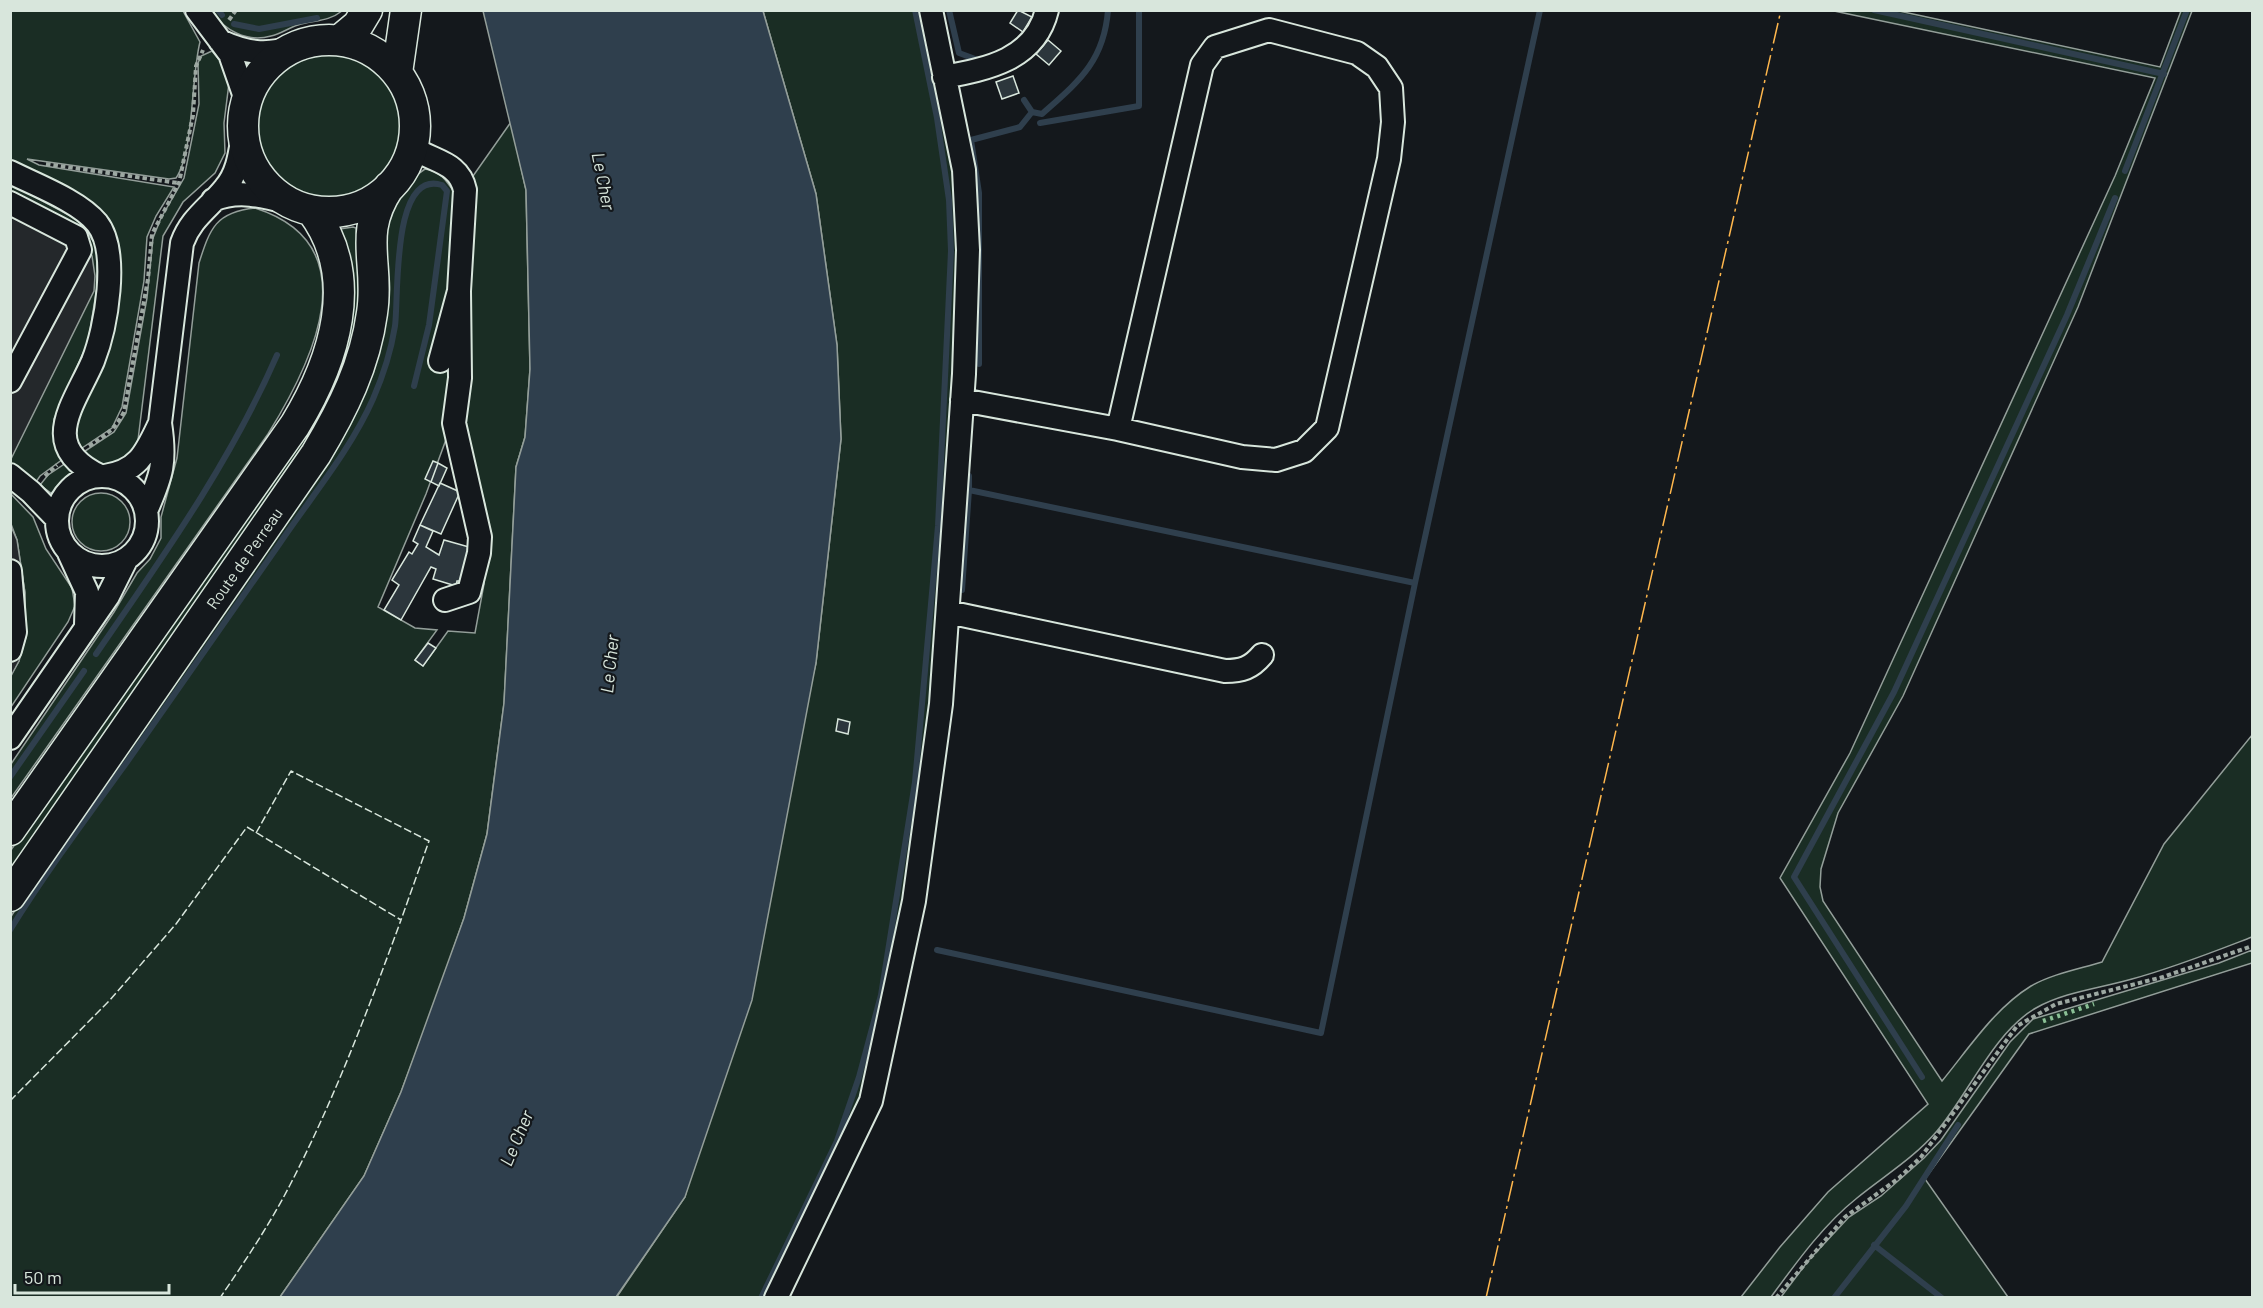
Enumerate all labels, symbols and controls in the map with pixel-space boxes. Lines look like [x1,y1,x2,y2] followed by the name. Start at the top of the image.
[588,150,620,212] water label: Le Cher
[202,504,286,612] street label: Route de Perreau
[595,633,623,694] water label: Le Cher
[494,1106,538,1169] water label: Le Cher
[15,1257,170,1295] scale bar
[24,1266,62,1288] text: 50 m

